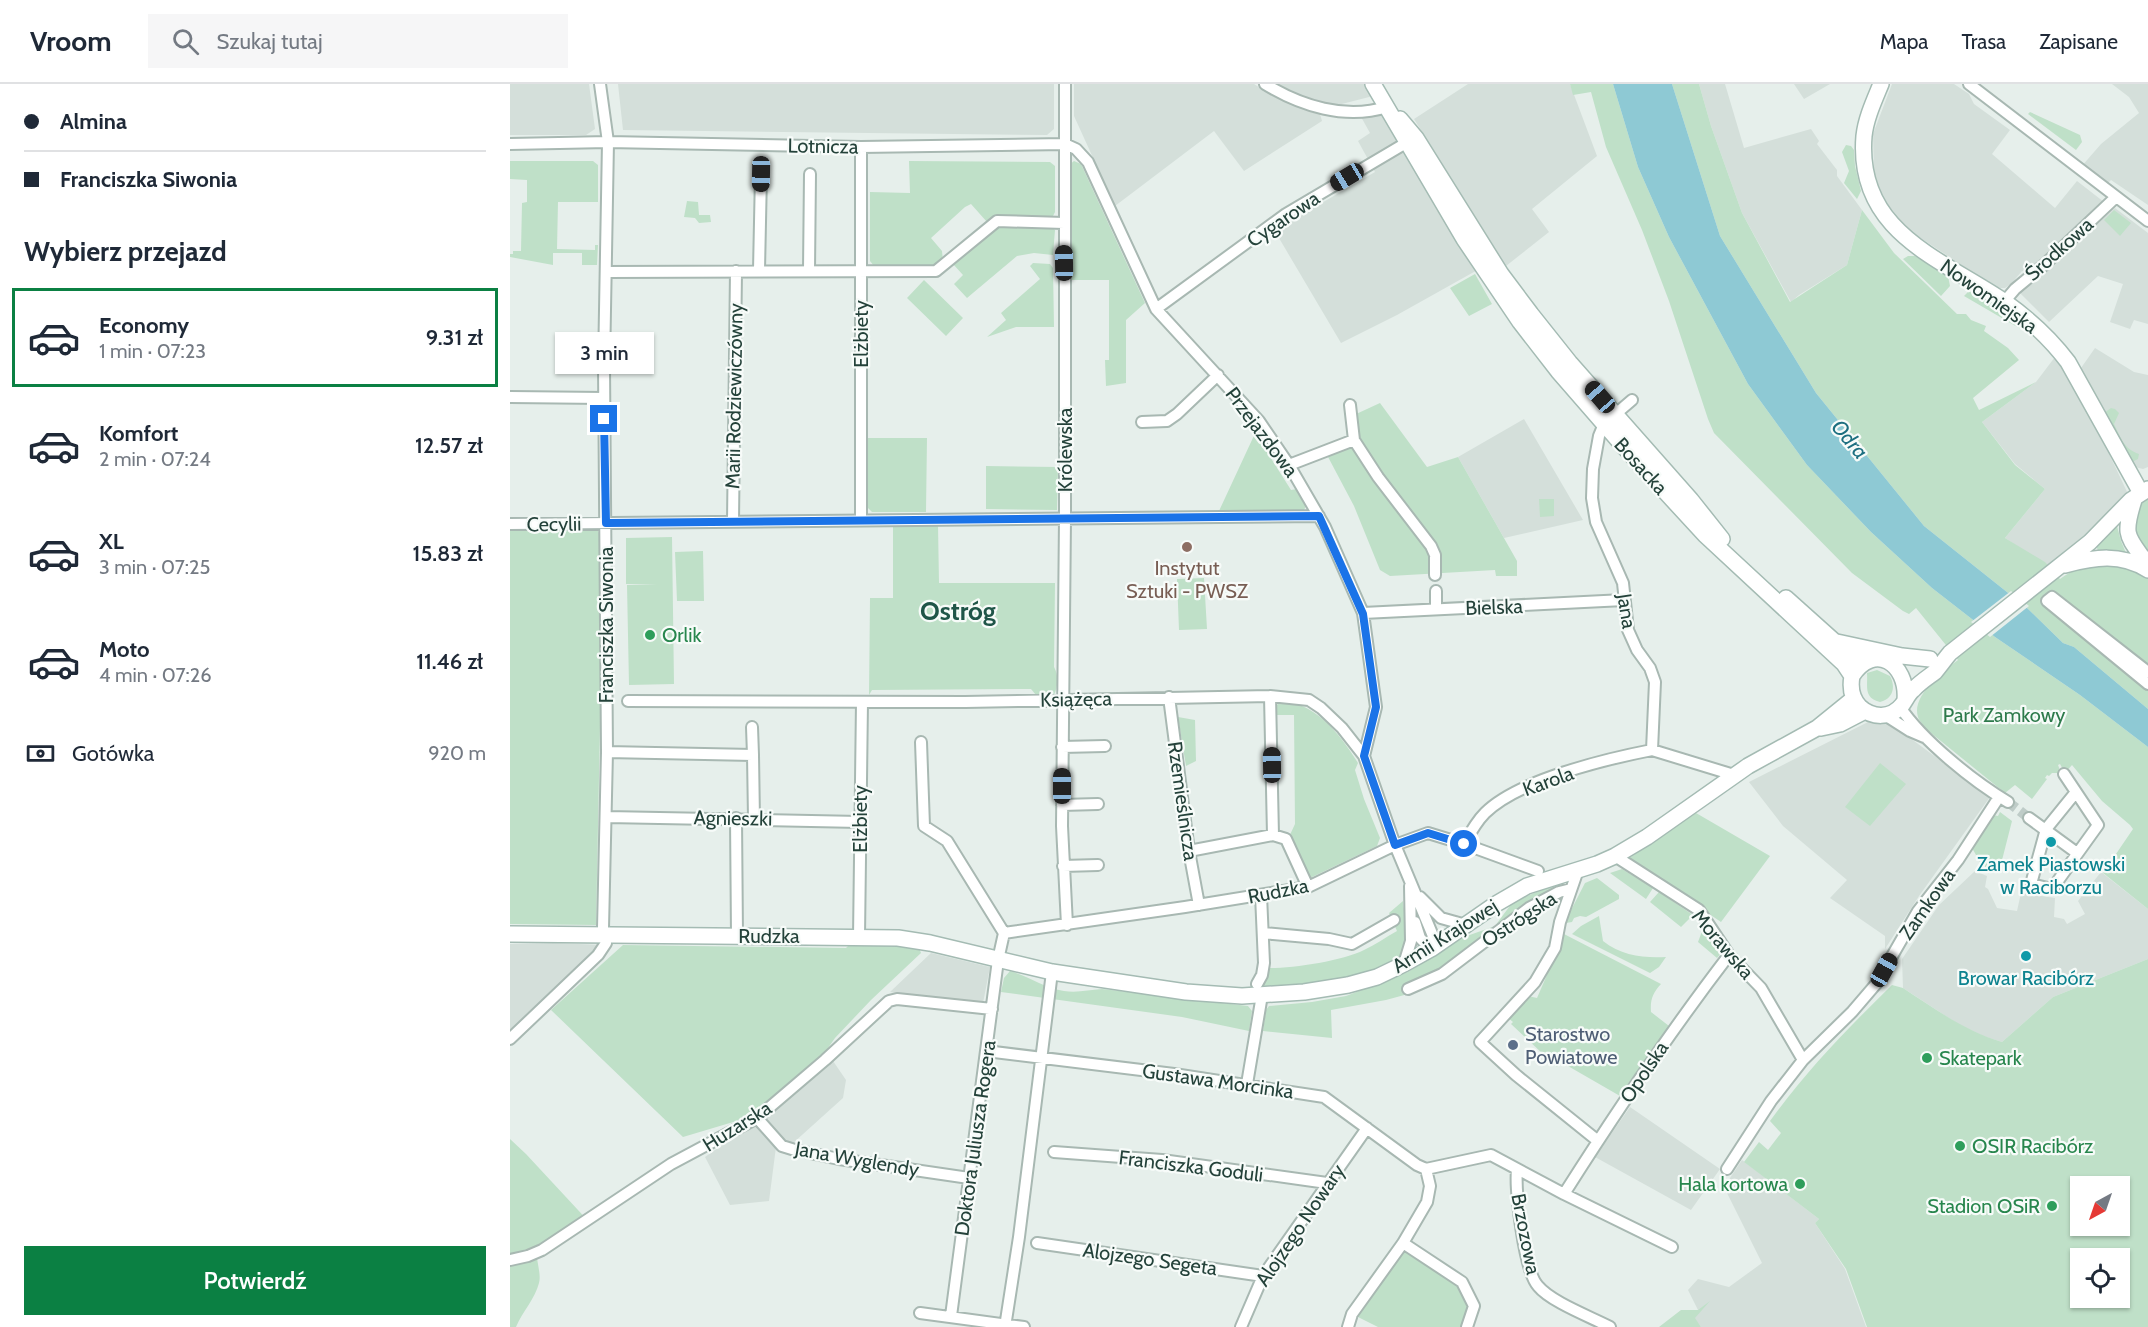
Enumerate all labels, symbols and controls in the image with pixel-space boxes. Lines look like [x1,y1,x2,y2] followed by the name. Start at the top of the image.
[148,14,568,68] search box
[30,24,112,58] text: Vroom
[169,25,202,58] icon: search
[217,28,323,55] text: Szukaj tutaj
[1880,29,1928,54] text: Mapa
[1961,29,2006,54] text: Trasa
[2039,29,2118,54] text: Zapisane
[60,108,127,135] text: Almina
[787,133,859,159] street label: Lotnicza
[752,156,770,192] car
[1327,160,1367,194] car
[60,166,237,193] text: Franciszka Siwonia
[1242,186,1324,252] street label: Cygarowa
[2020,212,2098,286] street label: Środkowa
[24,235,227,268] text: Wybierz przejazd
[1055,245,1073,281] car
[1936,254,2043,338] street label: Nowomiejska
[849,300,873,368] street label: Elżbiety
[720,303,748,489] street label: Marii Rodziewiczówny
[27,311,81,365] icon: car
[99,312,189,339] text: Economy
[426,324,483,351] text: 9.31 zł
[554,332,654,374] callout: 3 min
[99,339,206,363] text: 1 min · 07:23
[580,341,629,365] text: 3 min
[1581,378,1619,416] car
[1220,382,1304,482] street label: Przejazdowa
[590,405,617,432] route end
[1053,407,1077,492] street label: Królewska
[1826,414,1874,464] water label: Odra
[27,419,81,473] icon: car
[99,420,178,447] text: Komfort
[415,432,483,459] text: 12.57 zł
[1609,433,1673,500] street label: Bosacka
[99,447,211,471] text: 2 min · 07:24
[526,512,582,536] street label: Cecylii
[27,527,81,581] icon: car
[99,528,124,555] text: XL
[413,540,483,567] text: 15.83 zł
[1180,540,1194,554] marker: Instytut Sztuki - PWSZ
[594,546,618,703] street label: Franciszka Siwonia
[99,555,210,579] text: 3 min · 07:25
[1126,556,1248,603] place label: Instytut Sztuki - PWSZ
[1612,591,1642,631] street label: Jana
[1465,594,1524,620] street label: Bielska
[920,595,996,627] district label: Ostróg
[662,623,702,647] place label: Orlik
[643,628,657,642] marker: Orlik
[27,635,81,689] icon: car
[99,636,150,663] text: Moto
[416,648,483,675] text: 11.46 zł
[99,663,212,687] text: 4 min · 07:26
[1040,686,1112,712] street label: Książęca
[1943,703,2065,727] park label: Park Zamkowy
[24,737,57,770] icon: cash
[72,740,154,767] text: Gotówka
[1163,740,1203,862] street label: Rzemieślnicza
[428,741,486,765] text: 920 m
[1263,747,1281,783] car
[1519,761,1577,801] street label: Karola
[1053,768,1071,804] car
[848,785,872,853] street label: Elżbiety
[693,805,773,831] street label: Agnieszki
[1450,830,1477,857] route start
[2044,835,2058,849] marker: Zamek Piastowski w Raciborzu
[1977,852,2125,899] place label: Zamek Piastowski w Raciborzu
[1894,863,1960,944] street label: Zamkowa
[1246,873,1311,909] street label: Rudzka
[1477,886,1561,952] street label: Ostrógska
[1388,894,1502,978] street label: Armii Krajowej
[1687,904,1759,984] street label: Morawska
[738,924,800,948] street label: Rudzka
[2019,949,2033,963] marker: Browar Racibórz
[1867,950,1901,990] car
[1958,966,2094,990] place label: Browar Racibórz
[1525,1022,1617,1069] place label: Starostwo Powiatowe
[1615,1036,1673,1107] street label: Opolska
[949,1038,1001,1238] street label: Doktora Juliusza Rogera
[1506,1038,1520,1052] marker: Starostwo Powiatowe
[1939,1046,2022,1070] place label: Skatepark
[1920,1051,1934,1065] marker: Skatepark
[1141,1058,1296,1104] street label: Gustawa Morcinka
[698,1095,776,1156] street label: Huzarska
[1972,1134,2093,1158] place label: OSIR Racibórz
[792,1136,921,1182] street label: Jana Wyglendy
[1953,1139,1967,1153] marker: OSIR Racibórz
[1117,1145,1265,1187] street label: Franciszka Goduli
[1250,1159,1350,1291] street label: Alojzego Nowary
[1678,1172,1788,1196] place label: Hala kortowa
[2070,1176,2130,1236] north arrow
[2070,1176,2130,1308] map controls
[1793,1177,1807,1191] marker: Hala kortowa
[1506,1191,1546,1277] street label: Brzozowa
[1927,1194,2040,1218] place label: Stadion OSiR
[2045,1199,2059,1213] marker: Stadion OSiR
[1081,1238,1219,1280] street label: Alojzego Segeta
[24,1246,486,1315] button: Potwierdź
[2070,1248,2130,1308] button: locate

